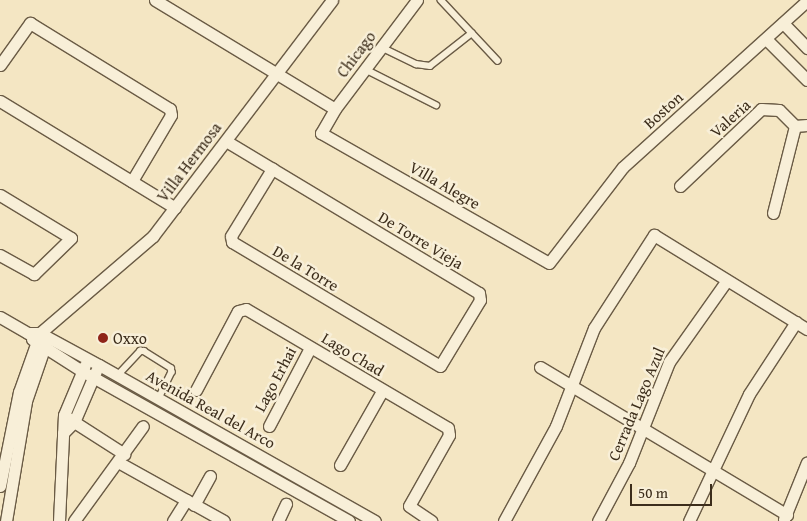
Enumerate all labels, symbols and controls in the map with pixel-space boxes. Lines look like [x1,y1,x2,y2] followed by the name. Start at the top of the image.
[332,27,380,81] street label: Chicago
[639,87,687,133] street label: Boston
[706,95,754,141] street label: Valeria
[153,118,225,206] street label: Villa Hermosa
[406,157,484,213] street label: Villa Alegre
[375,207,467,273] street label: De Torre Vieja
[270,241,342,295] street label: De la Torre
[113,328,147,348] place label: Oxxo
[319,328,387,380] street label: Lago Chad
[97,332,109,344] marker: Oxxo
[250,343,300,415] street label: Lago Erhai
[603,344,669,464] street label: Cerrada Lago Azul
[143,366,279,452] street label: Avenida Real del Arco
[632,474,714,506] scale bar
[638,482,668,503] text: 50 m

